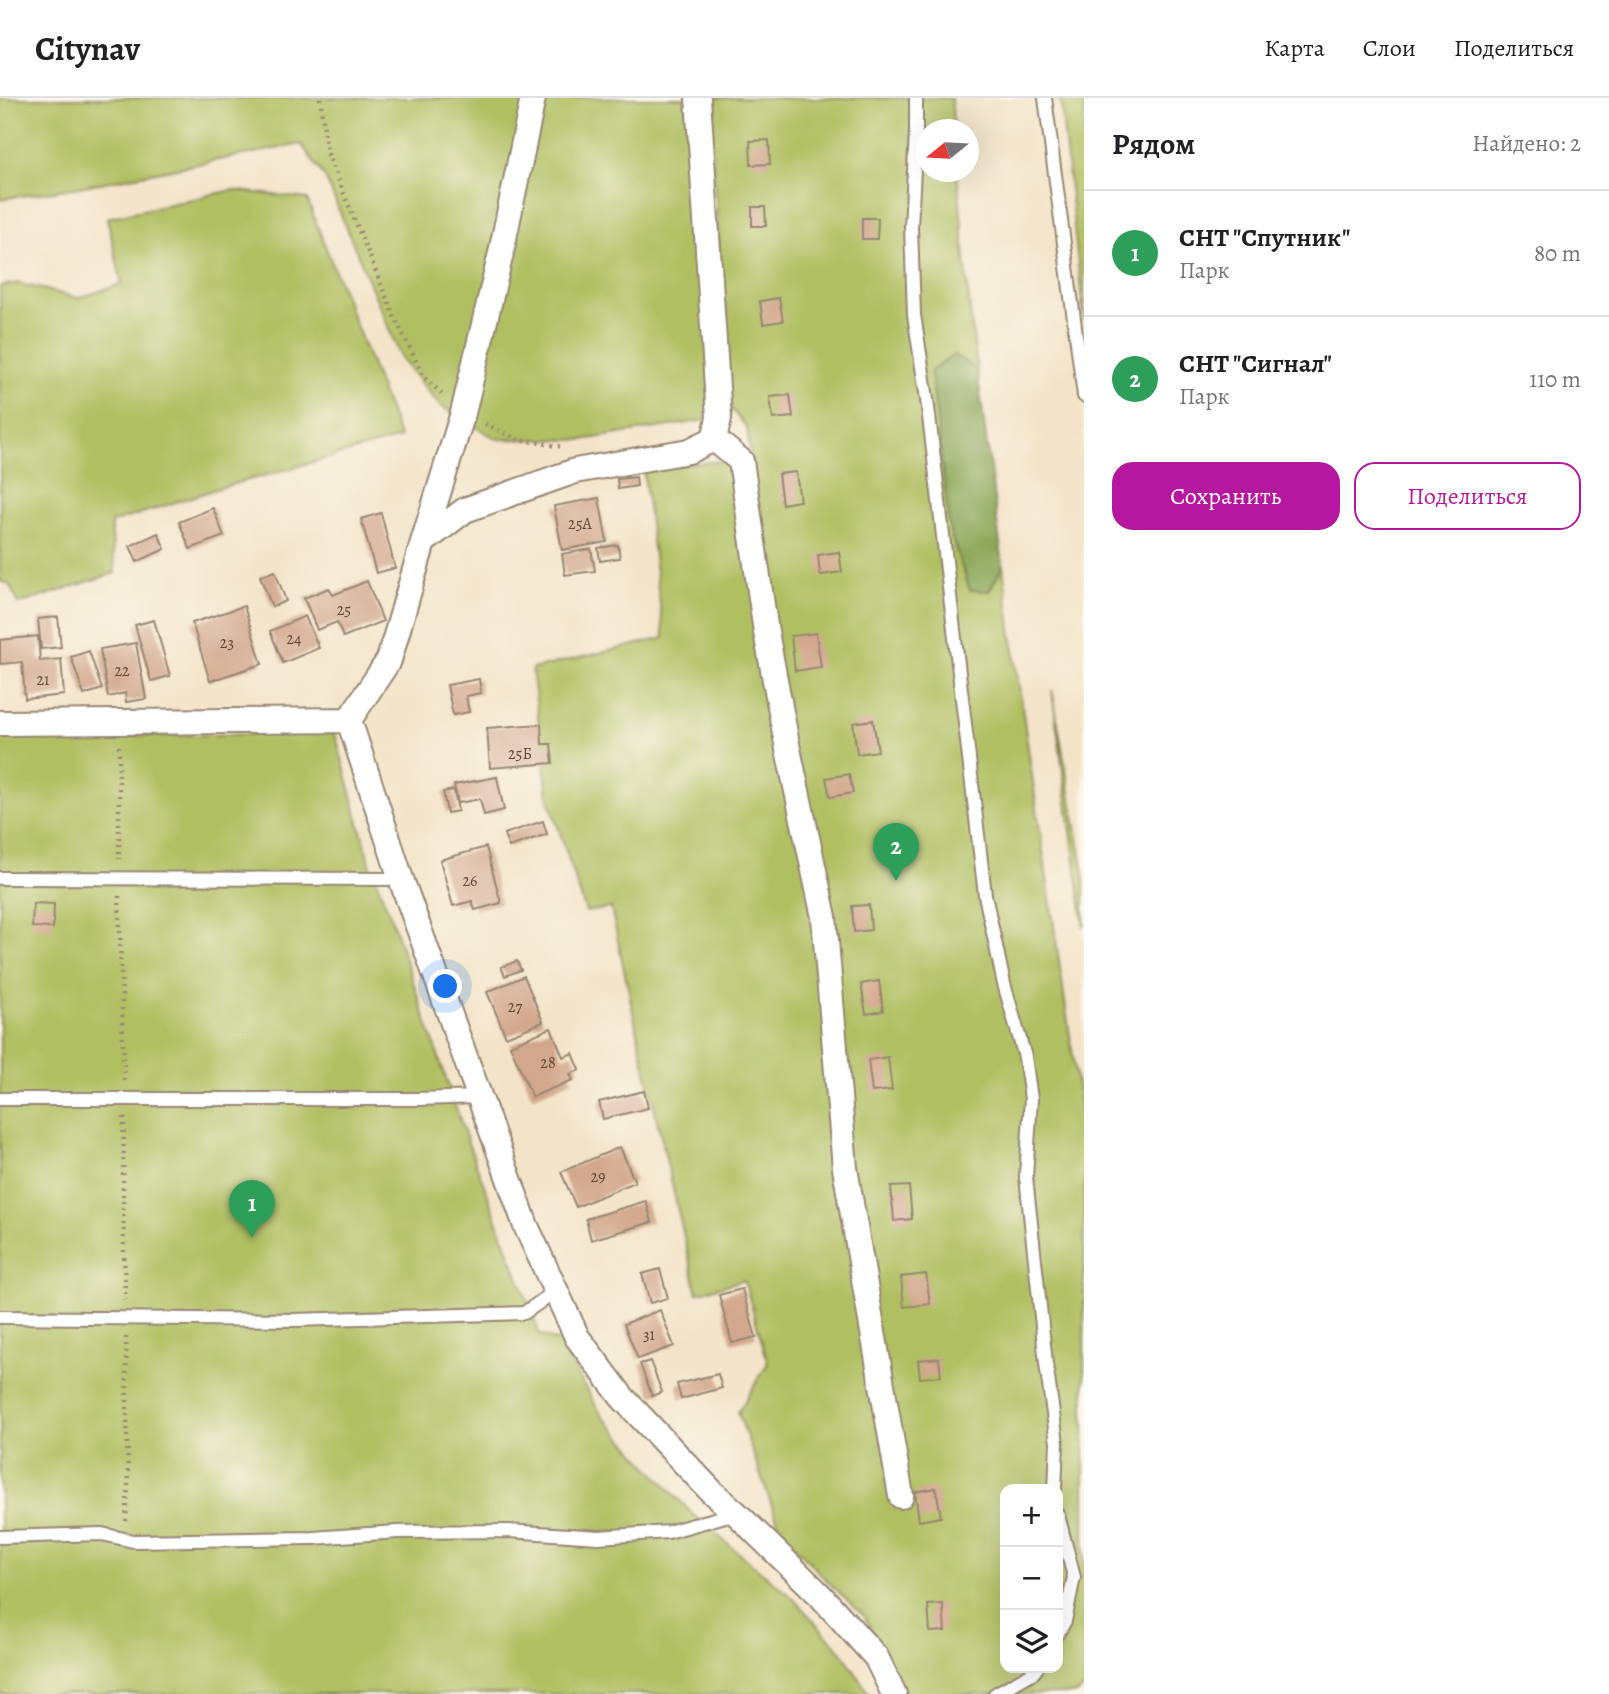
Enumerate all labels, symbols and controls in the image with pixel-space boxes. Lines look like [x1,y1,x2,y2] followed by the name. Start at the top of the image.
[35,26,140,71] text: Citynav
[1264,32,1325,64] text: Карта
[1363,32,1416,64] text: Слои
[1454,32,1574,64] text: Поделиться
[916,119,979,182] north arrow
[1112,124,1195,164] text: Рядом
[1472,128,1581,159] text: Найдено: 2
[1179,220,1350,255] text: СНТ "Спутник"
[1131,238,1139,269] text: 1
[1534,238,1581,269] text: 80 m
[1179,255,1230,286] text: Парк
[1179,346,1332,381] text: СНТ "Сигнал"
[1129,364,1141,395] text: 2
[1529,364,1581,395] text: 110 m
[1179,381,1230,412] text: Парк
[1112,462,1340,530] button: Сохранить
[1354,462,1581,530] button: Поделиться
[568,513,593,535] house number: 25А
[337,599,351,621] house number: 25
[287,628,301,650] house number: 24
[220,632,234,654] house number: 23
[114,660,130,682] house number: 22
[36,669,50,691] house number: 21
[508,743,532,765] house number: 25Б
[873,823,919,881] pin: 2
[463,870,478,892] house number: 26
[428,969,462,1003] your location
[508,996,522,1018] house number: 27
[540,1052,556,1074] house number: 28
[591,1166,605,1188] house number: 29
[229,1180,275,1238] pin: 1
[643,1324,656,1346] house number: 31
[1000,1484,1063,1673] map controls
[1000,1484,1063,1547] button: +
[1000,1547,1063,1610] button: −
[1000,1610,1063,1673] button: layers

